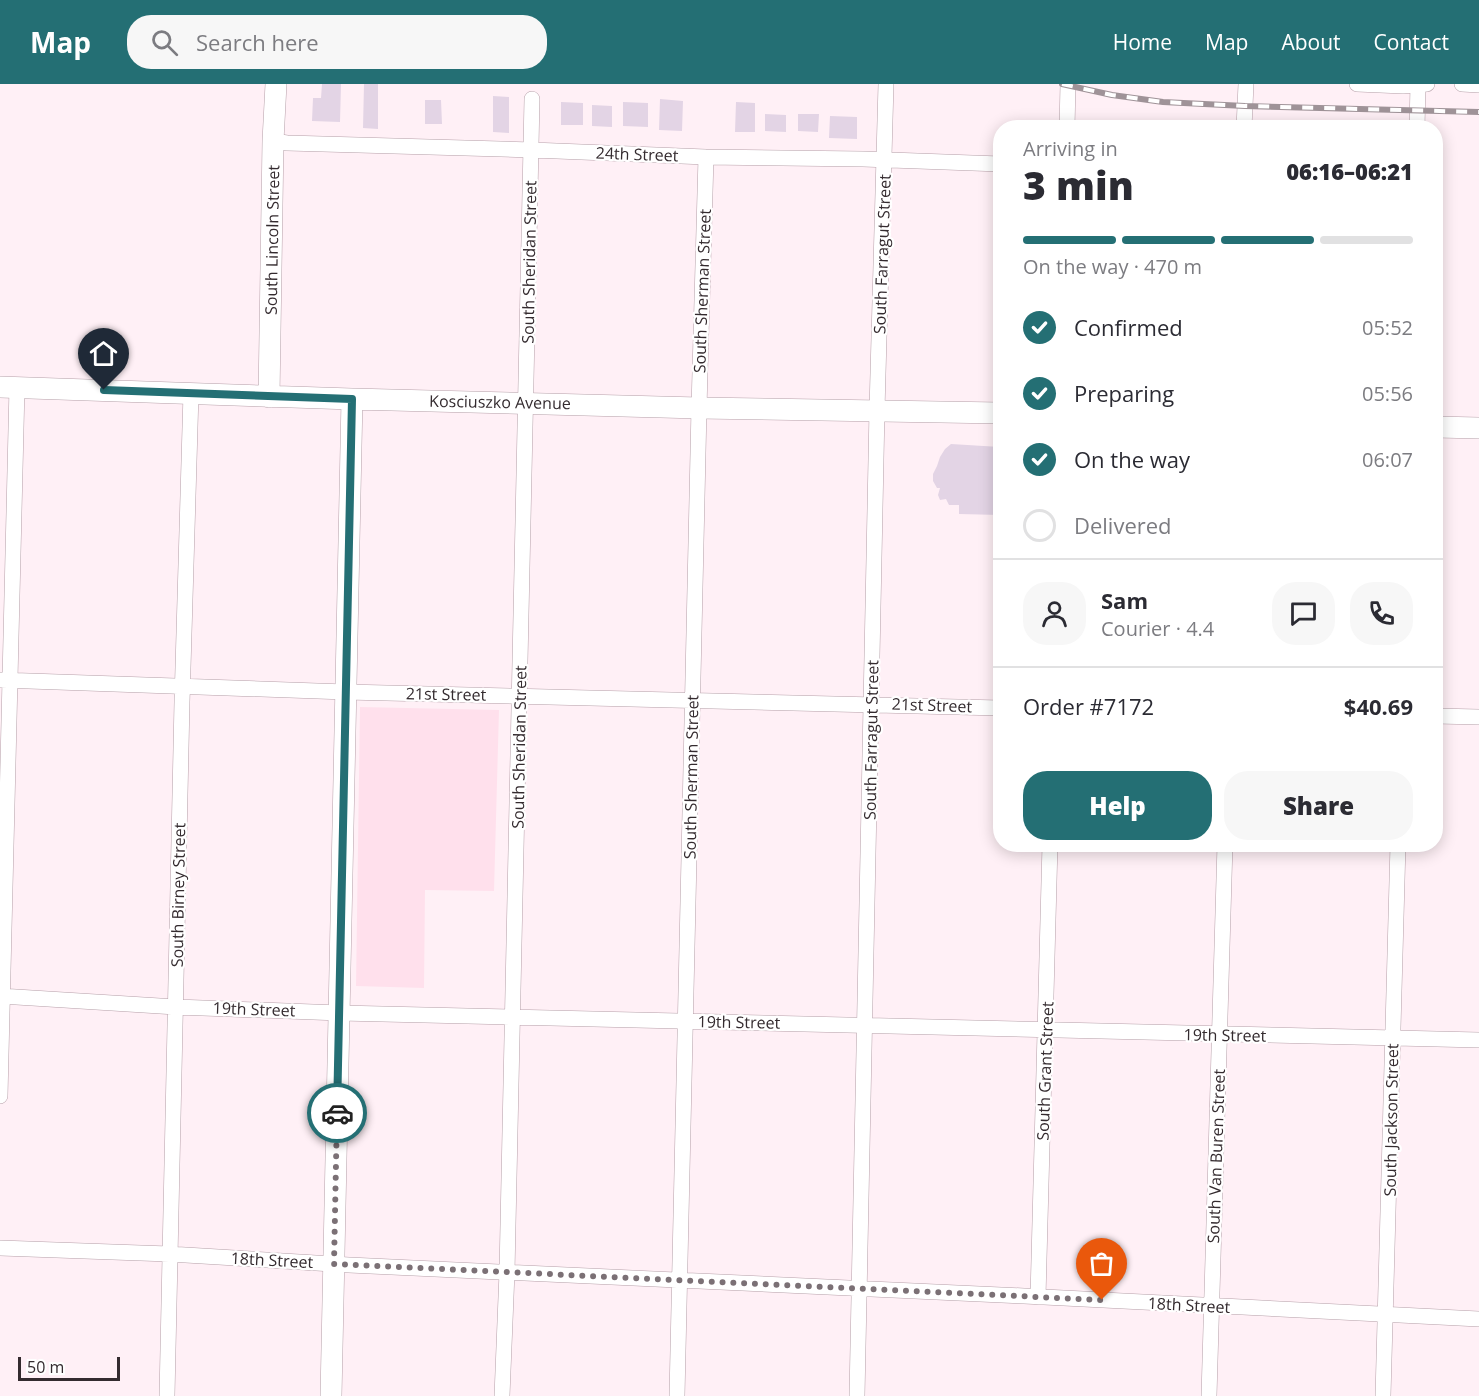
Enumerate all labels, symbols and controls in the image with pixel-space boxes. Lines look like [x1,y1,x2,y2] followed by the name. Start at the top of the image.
[127,15,547,69] search box
[30,23,91,61] text: Map
[148,26,181,59] icon: search
[196,27,319,57] text: Search here
[1113,28,1172,56] text: Home
[1205,28,1248,56] text: Map
[1281,28,1341,56] text: About
[1374,28,1449,56] text: Contact
[1023,135,1118,162] text: Arriving in
[595,142,679,166] street label: 24th Street
[1286,156,1413,186] text: 06:16–06:21
[1023,158,1134,211] text: 3 min
[260,164,284,315] street label: South Lincoln Street
[868,173,896,334] street label: South Farragut Street
[517,180,541,344] street label: South Sheridan Street
[688,208,716,374] street label: South Sherman Street
[1023,253,1202,280] text: On the way · 470 m
[1023,311,1056,344] icon: check
[1074,312,1183,342] text: Confirmed
[1362,314,1413,341] text: 05:52
[78,328,129,390] pin
[87,337,120,370] icon: home
[1023,377,1056,410] icon: check
[1074,378,1174,408] text: Preparing
[1362,380,1413,407] text: 05:56
[429,390,571,414] street label: Kosciuszko Avenue
[1023,443,1056,476] icon: check
[1074,444,1190,474] text: On the way
[1362,446,1413,473] text: 06:07
[1074,510,1172,540] text: Delivered
[1023,582,1086,645] button: person
[1272,582,1335,645] button: chat
[1350,582,1413,645] button: phone
[1101,585,1148,615] text: Sam
[1101,615,1214,642] text: Courier · 4.4
[859,659,883,820] street label: South Farragut Street
[507,665,531,829] street label: South Sheridan Street
[406,682,487,706] street label: 21st Street
[1023,691,1154,721] text: Order #7172
[1344,691,1413,721] text: $40.69
[891,693,973,717] street label: 21st Street
[679,694,703,859] street label: South Sherman Street
[1023,771,1212,840] button: Help
[1224,771,1413,840] button: Share
[166,822,190,967] street label: South Birney Street
[212,997,296,1021] street label: 19th Street
[1032,1001,1058,1141] street label: South Grant Street
[697,1010,781,1034] street label: 19th Street
[1183,1023,1267,1047] street label: 19th Street
[1379,1043,1403,1197] street label: South Jackson Street
[1202,1068,1230,1244] street label: South Van Buren Street
[307,1083,367,1143] courier
[321,1097,354,1130] icon: car
[1076,1238,1127,1300] pin
[230,1247,314,1273] street label: 18th Street
[1085,1247,1118,1280] icon: bag
[1147,1292,1231,1318] street label: 18th Street
[18,1354,120,1382] scale bar
[27,1356,64,1378] text: 50 m

